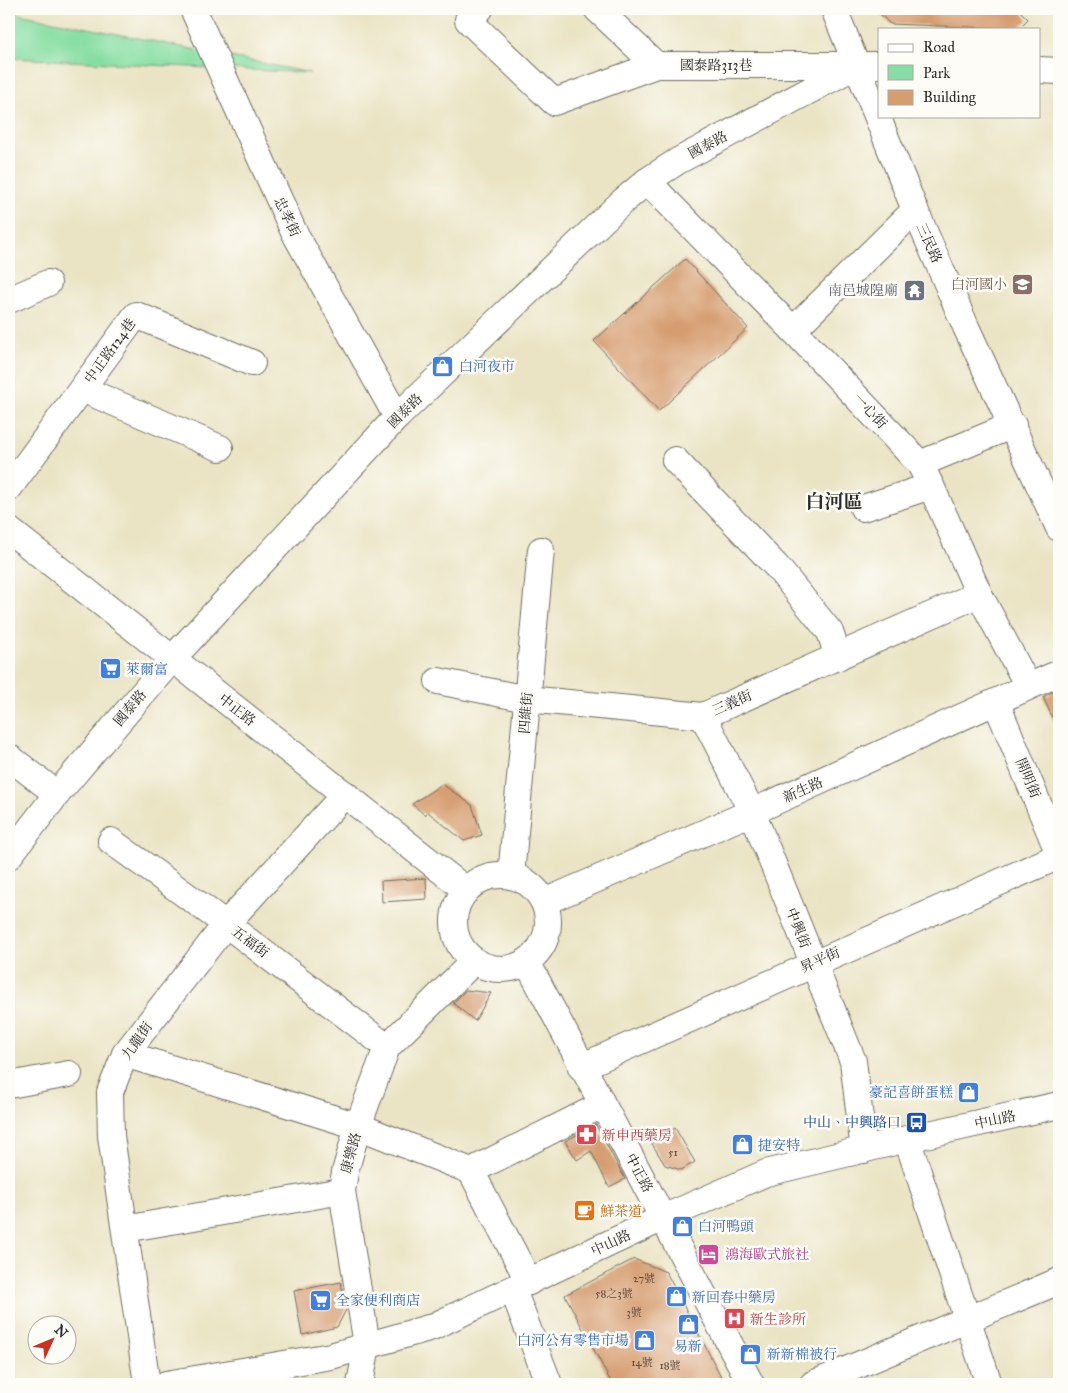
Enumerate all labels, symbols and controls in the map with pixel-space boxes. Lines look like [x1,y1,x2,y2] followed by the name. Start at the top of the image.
[878,28,1040,118] legend
[923,38,955,56] text: Road
[680,57,752,74] street label: 國泰路313巷
[923,64,950,82] text: Park
[923,88,977,106] text: Building
[685,128,731,162] street label: 國泰路
[270,194,304,240] street label: 忠孝街
[913,220,945,266] street label: 三民路
[1011,272,1035,296] school or university icon: 白河國小
[951,276,1007,293] place label: 白河國小
[902,278,926,302] temple icon: 南邑城隍廟
[828,282,898,299] place label: 南邑城隍廟
[81,315,139,387] street label: 中正路124巷
[431,354,455,378] shop icon: 白河夜市
[459,358,515,375] place label: 白河夜市
[384,390,426,432] street label: 國泰路
[849,390,891,432] street label: 一心街
[805,490,863,513] district label: 白河區
[98,657,122,681] supermarket icon: 萊爾富
[126,661,168,678] place label: 萊爾富
[110,686,150,730] street label: 國泰路
[709,687,755,719] street label: 三義街
[215,690,259,730] street label: 中正路
[516,691,536,735] street label: 四維街
[1012,755,1044,801] street label: 開明街
[780,774,826,806] street label: 新生路
[782,905,814,951] street label: 中興街
[228,923,272,961] street label: 五福街
[797,944,843,976] street label: 昇平街
[118,1019,156,1063] street label: 九龍街
[957,1080,981,1104] shop icon: 豪記喜餅蛋糕
[869,1084,953,1101] place label: 豪記喜餅蛋糕
[973,1107,1017,1133] street label: 中山路
[905,1110,929,1134] bus stop icon: 中山、中興路口
[803,1114,901,1131] place label: 中山、中興路口
[574,1123,598,1147] pharmacy icon: 新申西藥房
[602,1127,672,1144] place label: 新申西藥房
[337,1131,365,1175] street label: 康樂路
[730,1133,754,1157] shop icon: 捷安特
[758,1137,800,1154] place label: 捷安特
[668,1146,678,1159] house number: 51
[622,1150,656,1196] street label: 中正路
[572,1199,596,1223] cafe icon: 鮮茶道
[600,1203,642,1220] place label: 鮮茶道
[670,1214,694,1238] shop icon: 白河鴨頭
[698,1218,754,1235] place label: 白河鴨頭
[588,1226,634,1260] street label: 中山路
[697,1242,721,1266] hotel icon: 鴻海歐式旅社
[725,1246,809,1263] place label: 鴻海歐式旅社
[633,1272,655,1285] house number: 27號
[664,1285,688,1309] shop icon: 新回春中藥房
[595,1287,633,1300] house number: 58之3號
[308,1288,332,1312] supermarket icon: 全家便利商店
[692,1289,776,1306] place label: 新回春中藥房
[336,1292,420,1309] place label: 全家便利商店
[626,1306,642,1319] house number: 3號
[722,1307,746,1331] hospital icon: 新生診所
[750,1311,806,1328] place label: 新生診所
[676,1312,700,1336] shop icon: 易新
[28,1316,78,1366] north arrow
[51,1321,71,1342] text: N
[633,1328,657,1352] shop icon: 白河公有零售市場
[517,1332,629,1349] place label: 白河公有零售市場
[674,1338,702,1355] place label: 易新
[739,1342,763,1366] shop icon: 新新棉被行
[767,1346,837,1363] place label: 新新棉被行
[631,1356,653,1369] house number: 14號
[659,1359,681,1372] house number: 18號

